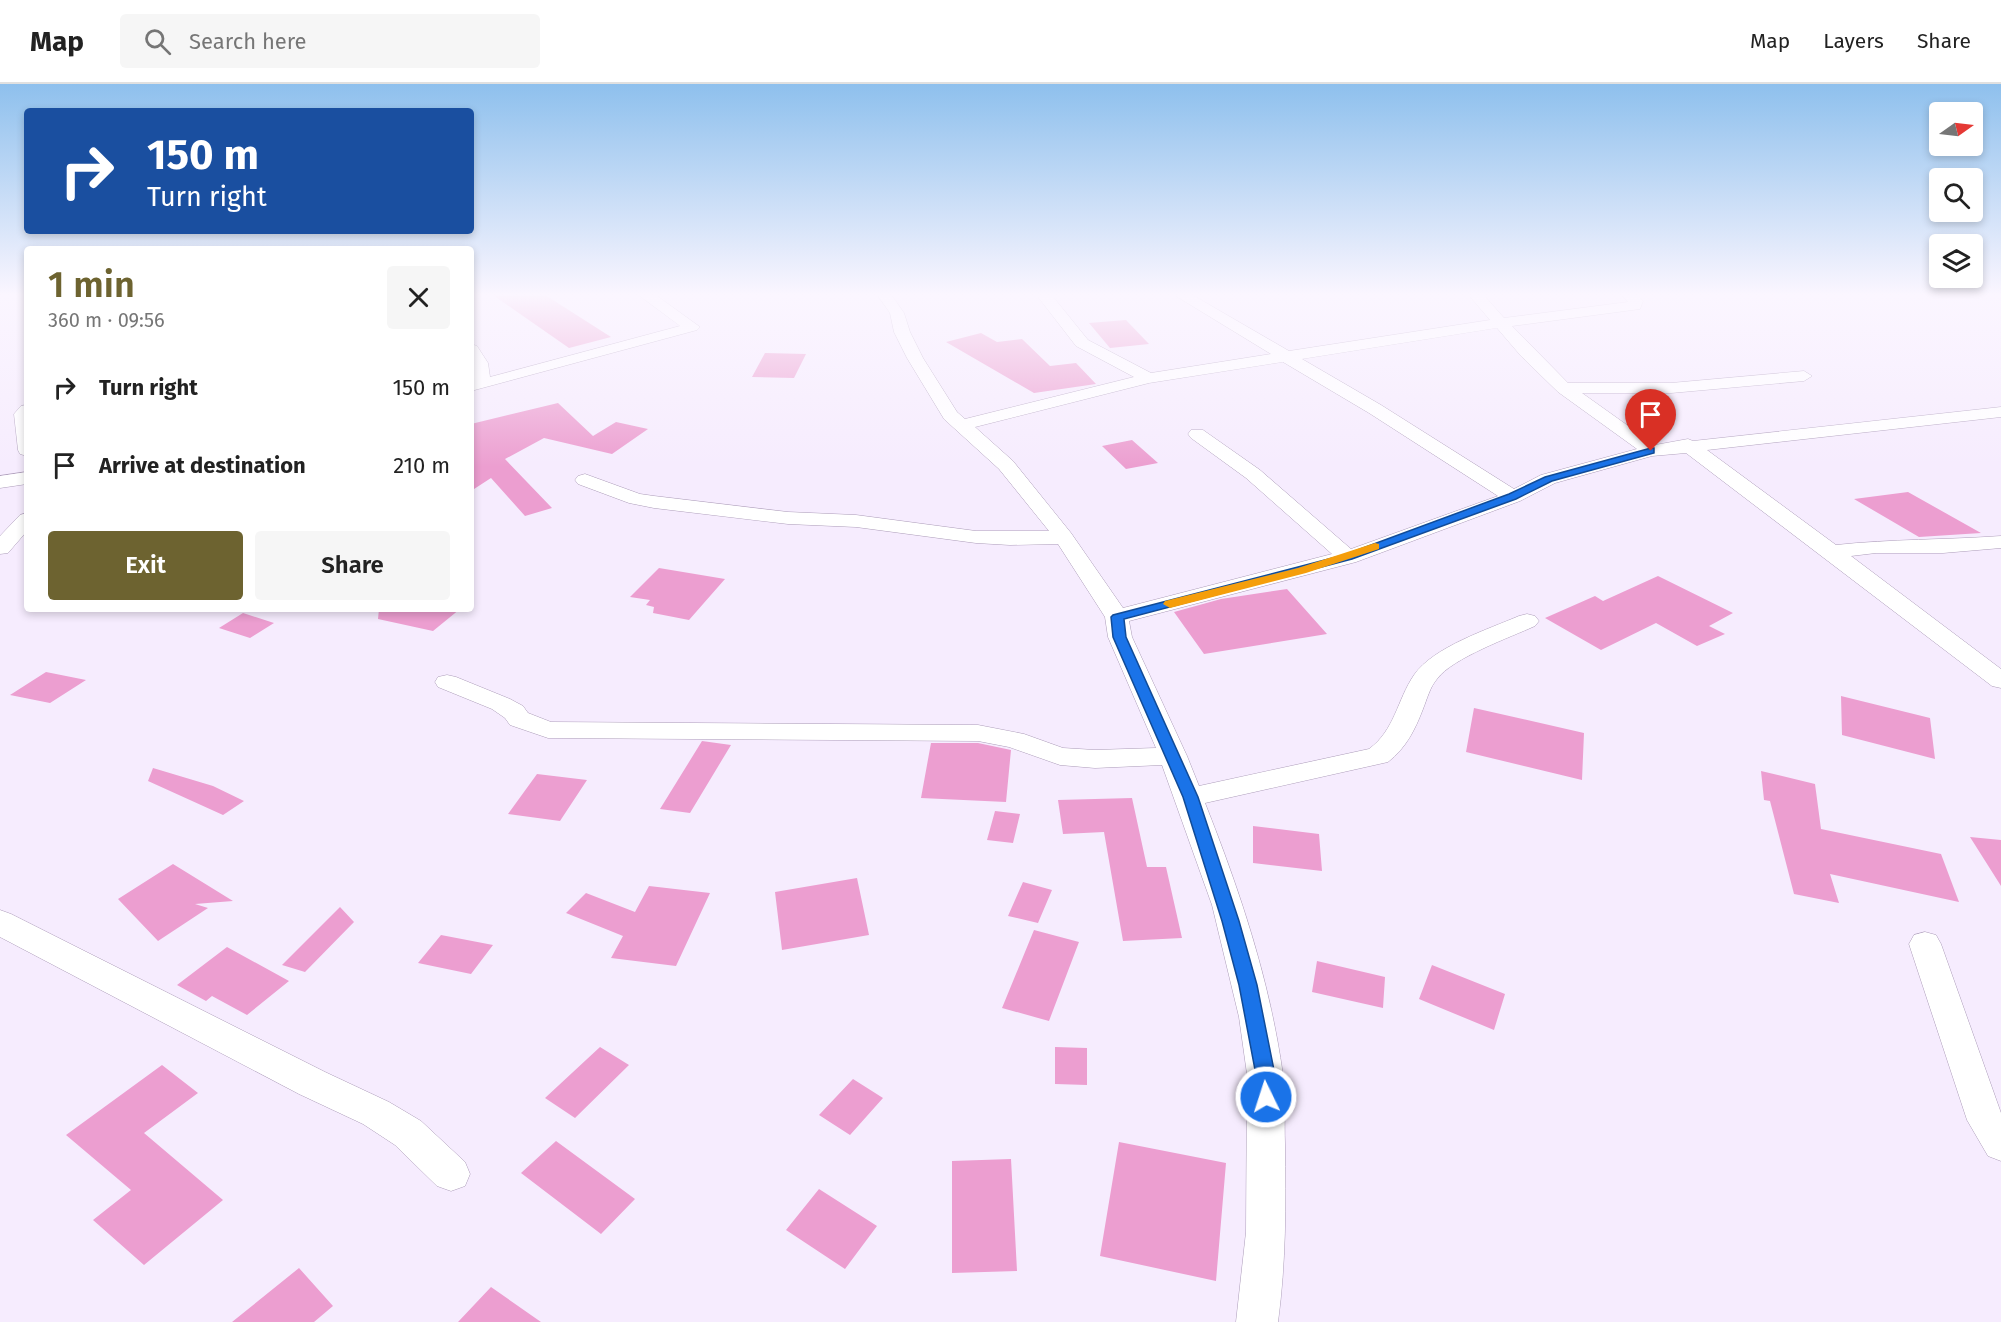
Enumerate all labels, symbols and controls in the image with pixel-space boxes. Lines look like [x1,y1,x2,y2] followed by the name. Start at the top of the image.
[120,14,540,68] search box
[30,25,84,58] text: Map
[141,25,174,58] icon: search
[189,28,307,55] text: Search here
[1750,28,1790,54] text: Map
[1823,28,1884,54] text: Layers
[1917,28,1971,54] text: Share
[1929,102,1983,156] north arrow
[1929,102,1983,288] map controls
[147,130,259,180] text: 150 m
[48,132,126,210] icon: right
[1929,168,1983,222] button: search
[147,181,267,213] text: Turn right
[1929,234,1983,288] button: layers
[48,263,135,307] text: 1 min
[387,266,450,329] button: close
[48,308,165,332] text: 360 m · 09:56
[48,371,81,404] icon: right
[99,374,198,401] text: Turn right
[392,374,450,401] text: 150 m
[1625,389,1676,451] pin
[1634,398,1667,431] icon: arrive
[48,449,81,482] icon: arrive
[99,452,306,479] text: Arrive at destination
[393,452,450,479] text: 210 m
[48,531,243,600] button: Exit
[255,531,450,600] button: Share
[1234,1065,1298,1129] position arrow

